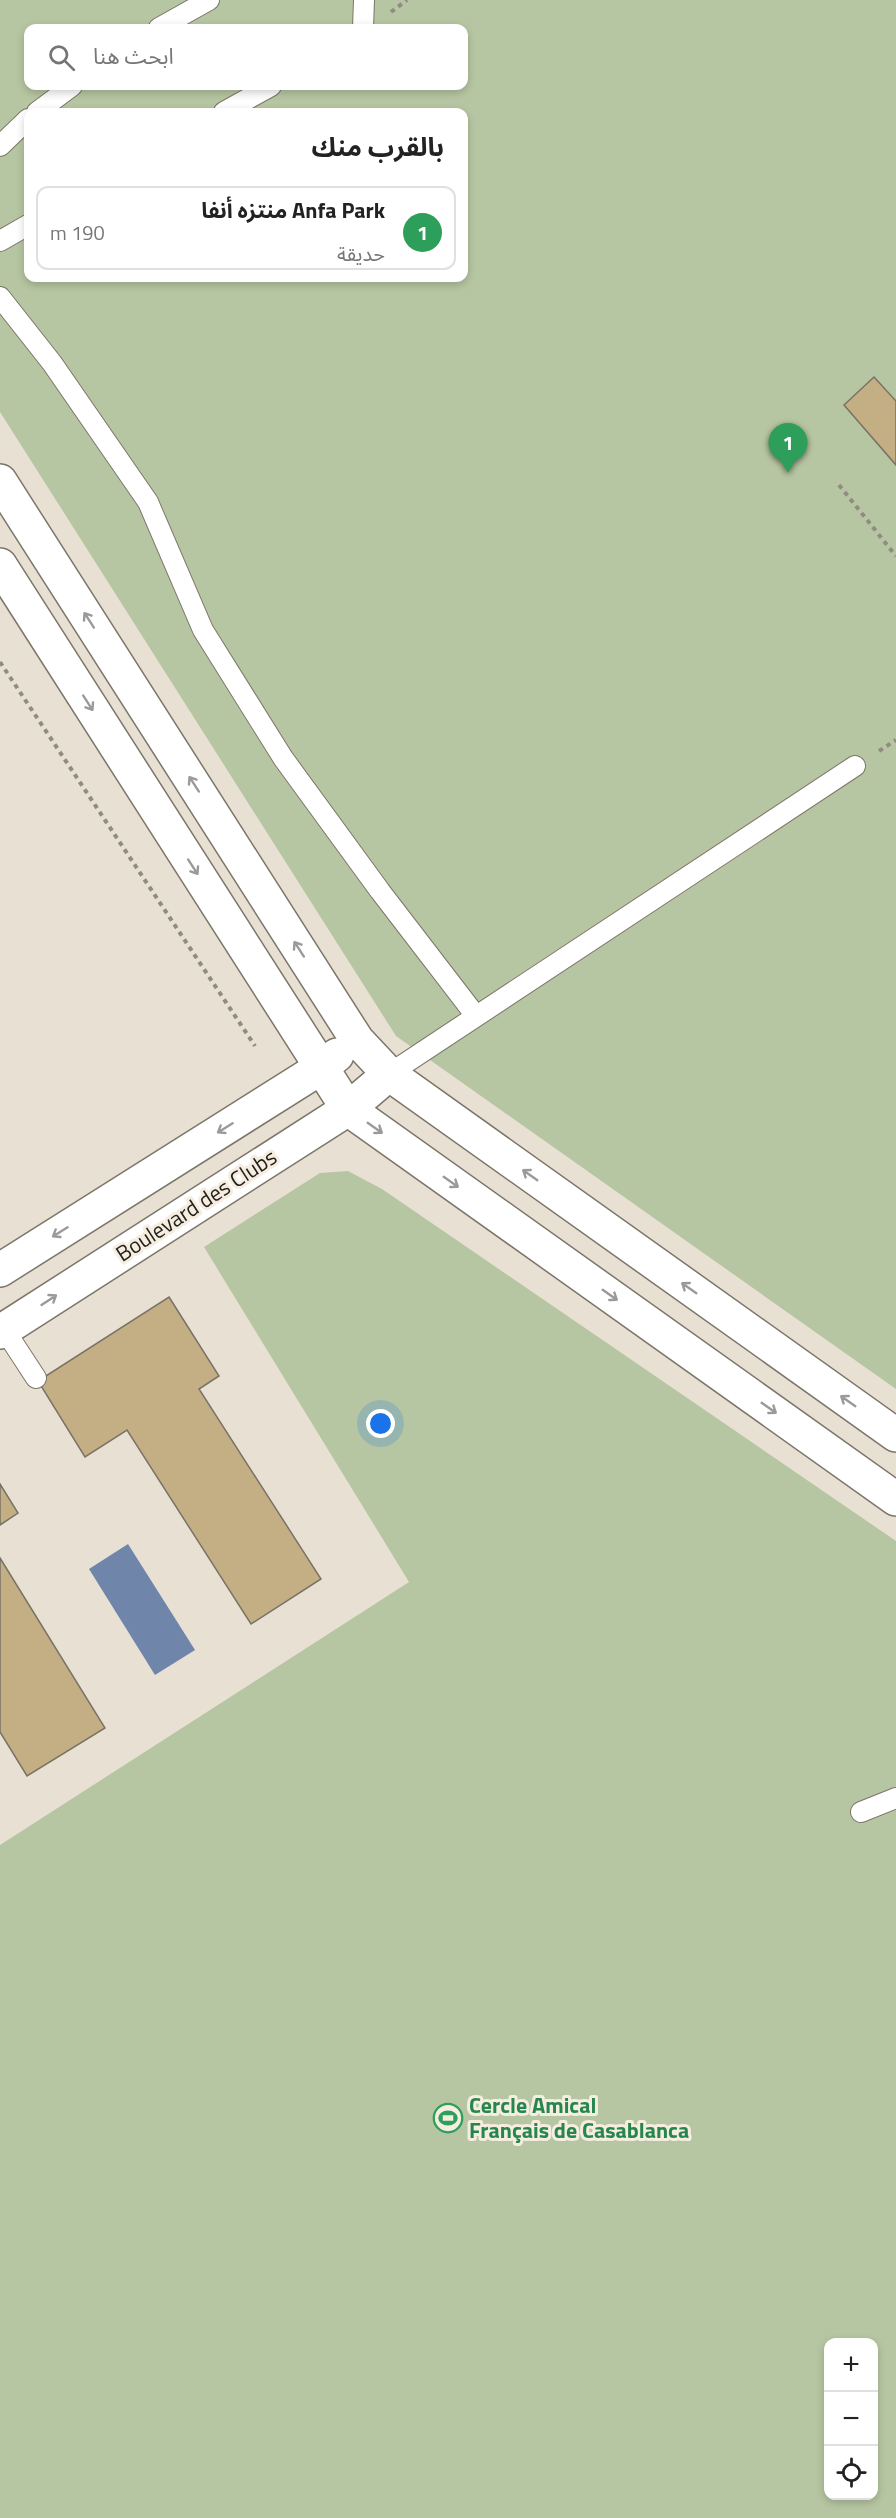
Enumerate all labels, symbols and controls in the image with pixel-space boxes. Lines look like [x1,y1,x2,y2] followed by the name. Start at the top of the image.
[24,24,468,90] search box
[93,39,174,73] text: ابحث هنا
[45,41,78,74] icon: search
[312,127,444,166] text: بالقرب منك
[201,193,385,227] text: Anfa Park منتزه أنفا
[50,217,105,248] text: 190 m
[417,217,428,248] text: 1
[337,238,385,269] text: حديقة
[768,424,808,473] pin: 1
[83,612,95,629] one-way arrow
[82,694,94,710] one-way arrow
[188,776,200,793] one-way arrow
[187,858,199,875] one-way arrow
[293,941,305,958] one-way arrow
[217,1122,234,1134] one-way arrow
[367,1122,383,1134] one-way arrow
[109,1140,283,1270] street label: Boulevard des Clubs
[523,1169,539,1181] one-way arrow
[442,1176,459,1188] one-way arrow
[52,1226,69,1238] one-way arrow
[682,1282,698,1294] one-way arrow
[601,1289,617,1301] one-way arrow
[40,1294,57,1306] one-way arrow
[841,1395,857,1407] one-way arrow
[760,1402,776,1414] one-way arrow
[366,1409,395,1438] your location
[469,2088,689,2147] place label: Cercle Amical Français de Casablanca
[432,2102,464,2134] sports icon: Cercle Amical Français de Casablanca
[824,2338,878,2500] map controls
[824,2338,878,2392] button: +
[824,2392,878,2446] button: −
[824,2446,878,2500] button: locate

